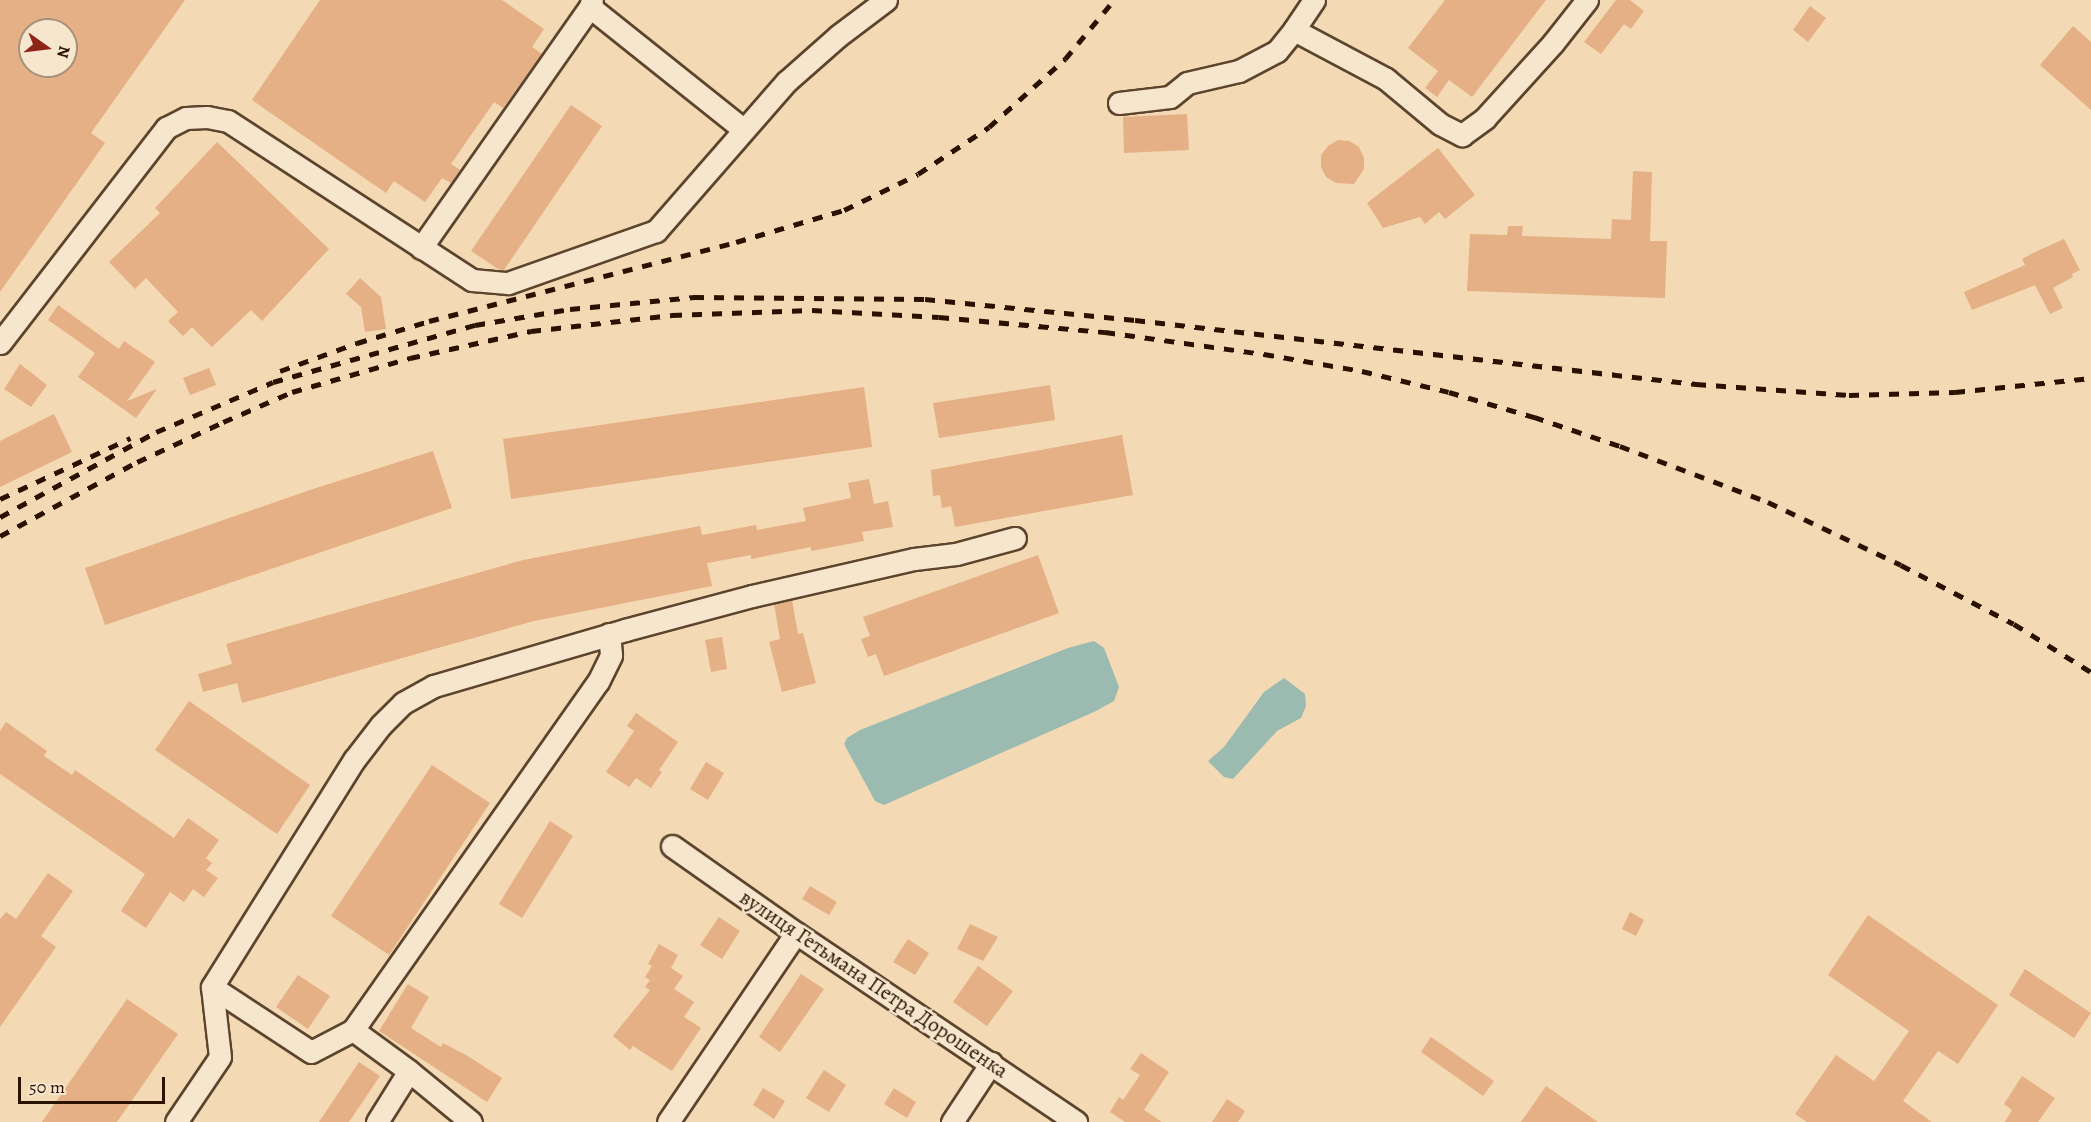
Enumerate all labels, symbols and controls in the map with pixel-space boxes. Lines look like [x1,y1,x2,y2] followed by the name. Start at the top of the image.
[18,18,78,78] north arrow
[51,44,76,60] text: N
[735,885,1013,1083] street label: вулиця Гетьмана Петра Дорошенка
[21,1065,168,1103] scale bar
[29,1075,65,1099] text: 50 m

